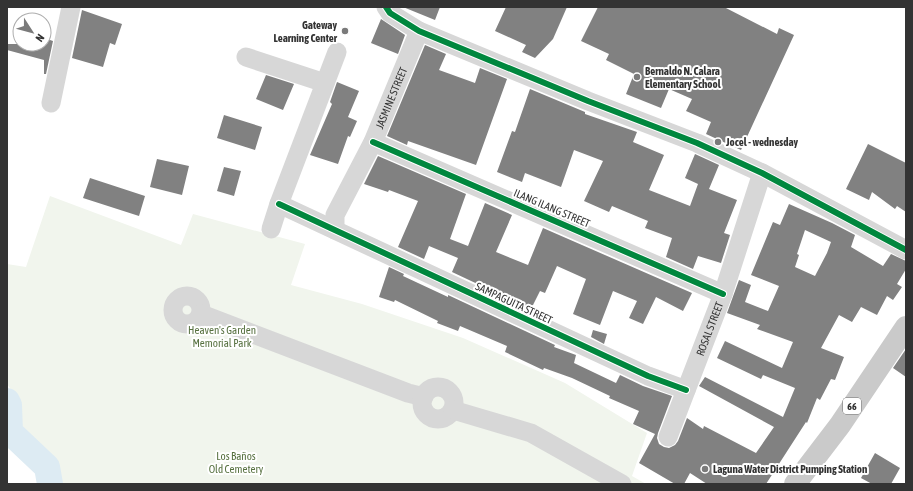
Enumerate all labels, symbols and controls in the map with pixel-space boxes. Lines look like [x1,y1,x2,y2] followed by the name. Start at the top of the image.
[12,12,52,52] north arrow
[273,19,338,44] place label: Gateway Learning Center
[340,26,350,36] marker: Gateway Learning Center
[33,32,47,44] text: N
[373,65,409,131] street label: JASMINE STREET
[645,65,722,90] place label: Bernaldo N. Calara Elementary School
[632,72,642,82] marker: Bernaldo N. Calara Elementary School
[725,136,799,148] place label: Jocel - wednesday
[713,137,723,147] marker: Jocel - wednesday
[512,187,592,230] street label: ILANG ILANG STREET
[474,280,554,326] street label: SAMPAGUITA STREET
[694,300,725,357] street label: ROSAL STREET
[188,324,256,349] park label: Heaven's Garden Memorial Park
[843,398,861,414] road number: 66
[209,450,264,475] park label: Los Baños Old Cemetery
[713,463,867,475] place label: Laguna Water District Pumping Station
[700,464,710,474] marker: Laguna Water District Pumping Station

